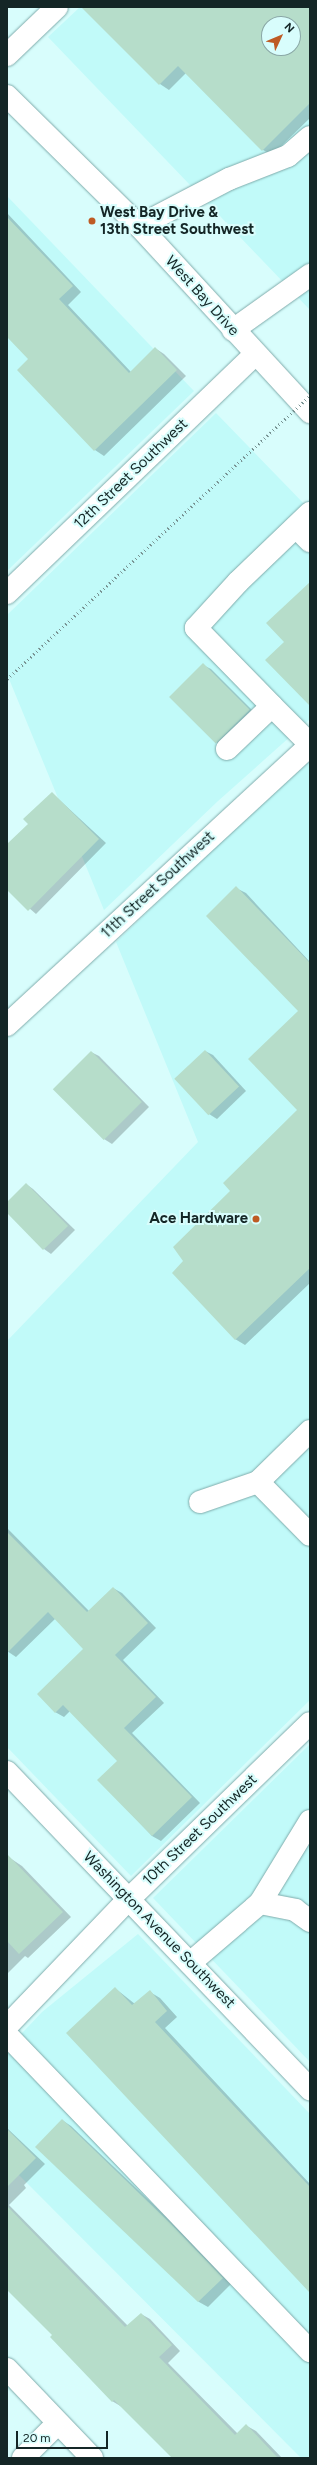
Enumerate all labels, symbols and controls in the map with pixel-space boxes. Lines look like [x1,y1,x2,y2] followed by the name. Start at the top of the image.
[261,16,301,56] north arrow
[282,20,297,36] text: N
[100,203,254,238] place label: West Bay Drive & 13th Street Southwest
[87,216,97,226] marker: West Bay Drive & 13th Street Southwest
[161,252,243,340] street label: West Bay Drive
[71,415,191,533] street label: 12th Street Southwest
[98,828,218,942] street label: 11th Street Southwest
[149,1210,248,1228] place label: Ace Hardware
[251,1214,261,1224] marker: Ace Hardware
[139,1771,261,1889] street label: 10th Street Southwest
[79,1848,239,2012] street label: Washington Avenue Southwest
[18,2423,110,2449] scale bar
[23,2431,51,2445] text: 20 m

